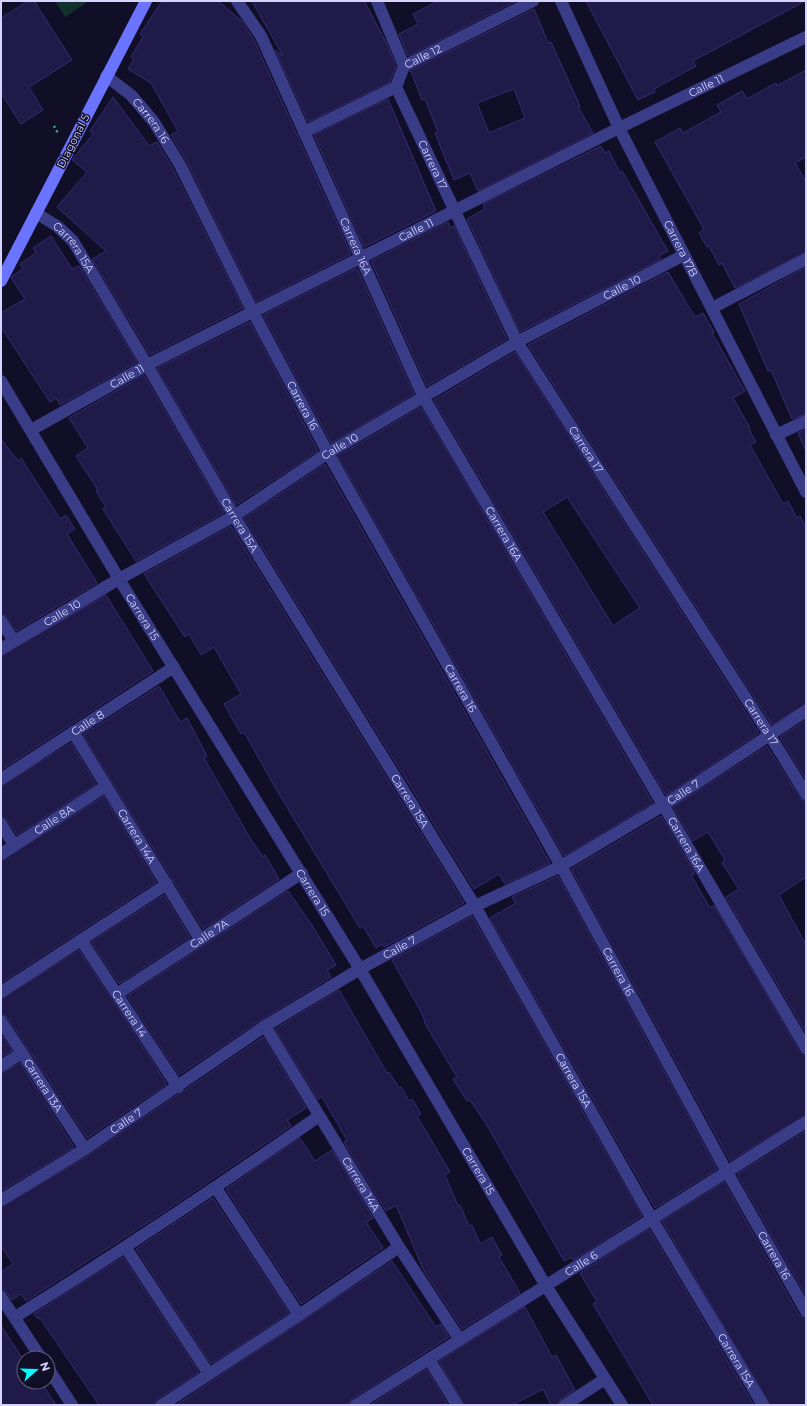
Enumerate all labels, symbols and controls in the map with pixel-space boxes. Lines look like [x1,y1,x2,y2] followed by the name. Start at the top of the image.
[402,41,444,72] street label: Calle 12
[686,71,726,100] street label: Calle 11
[129,95,173,146] street label: Carrera 16
[53,112,93,170] street label: Diagonal 5
[415,138,451,192] street label: Carrera 17
[337,215,375,277] street label: Carrera 16A
[396,215,436,245] street label: Calle 11
[661,218,701,279] street label: Carrera 17B
[50,219,97,275] street label: Carrera 15A
[601,272,643,303] street label: Calle 10
[107,361,147,392] street label: Calle 11
[284,378,322,433] street label: Carrera 16
[566,423,606,476] street label: Carrera 17
[318,430,361,463] street label: Calle 10
[218,495,262,555] street label: Carrera 15A
[482,504,526,564] street label: Carrera 16A
[122,591,162,643] street label: Carrera 15
[41,596,83,629] street label: Calle 10
[441,661,480,715] street label: Carrera 16
[741,696,781,748] street label: Carrera 17
[68,707,107,739] street label: Calle 8
[388,771,432,830] street label: Carrera 15A
[664,776,702,808] street label: Calle 7
[31,802,76,838] street label: Calle 8A
[115,806,159,866] street label: Carrera 14A
[665,814,708,874] street label: Carrera 16A
[293,866,333,919] street label: Carrera 15
[187,916,231,952] street label: Calle 7A
[380,933,419,962] street label: Calle 7
[599,944,637,998] street label: Carrera 16
[109,987,151,1040] street label: Carrera 14
[552,1050,595,1110] street label: Carrera 15A
[21,1056,66,1115] street label: Carrera 13A
[107,1105,145,1137] street label: Calle 7
[459,1144,498,1197] street label: Carrera 15
[339,1154,383,1214] street label: Carrera 14A
[755,1228,794,1282] street label: Carrera 16
[562,1248,601,1279] street label: Calle 6
[715,1331,758,1390] street label: Carrera 15A
[16,1350,56,1390] north arrow
[37,1360,53,1373] text: N

